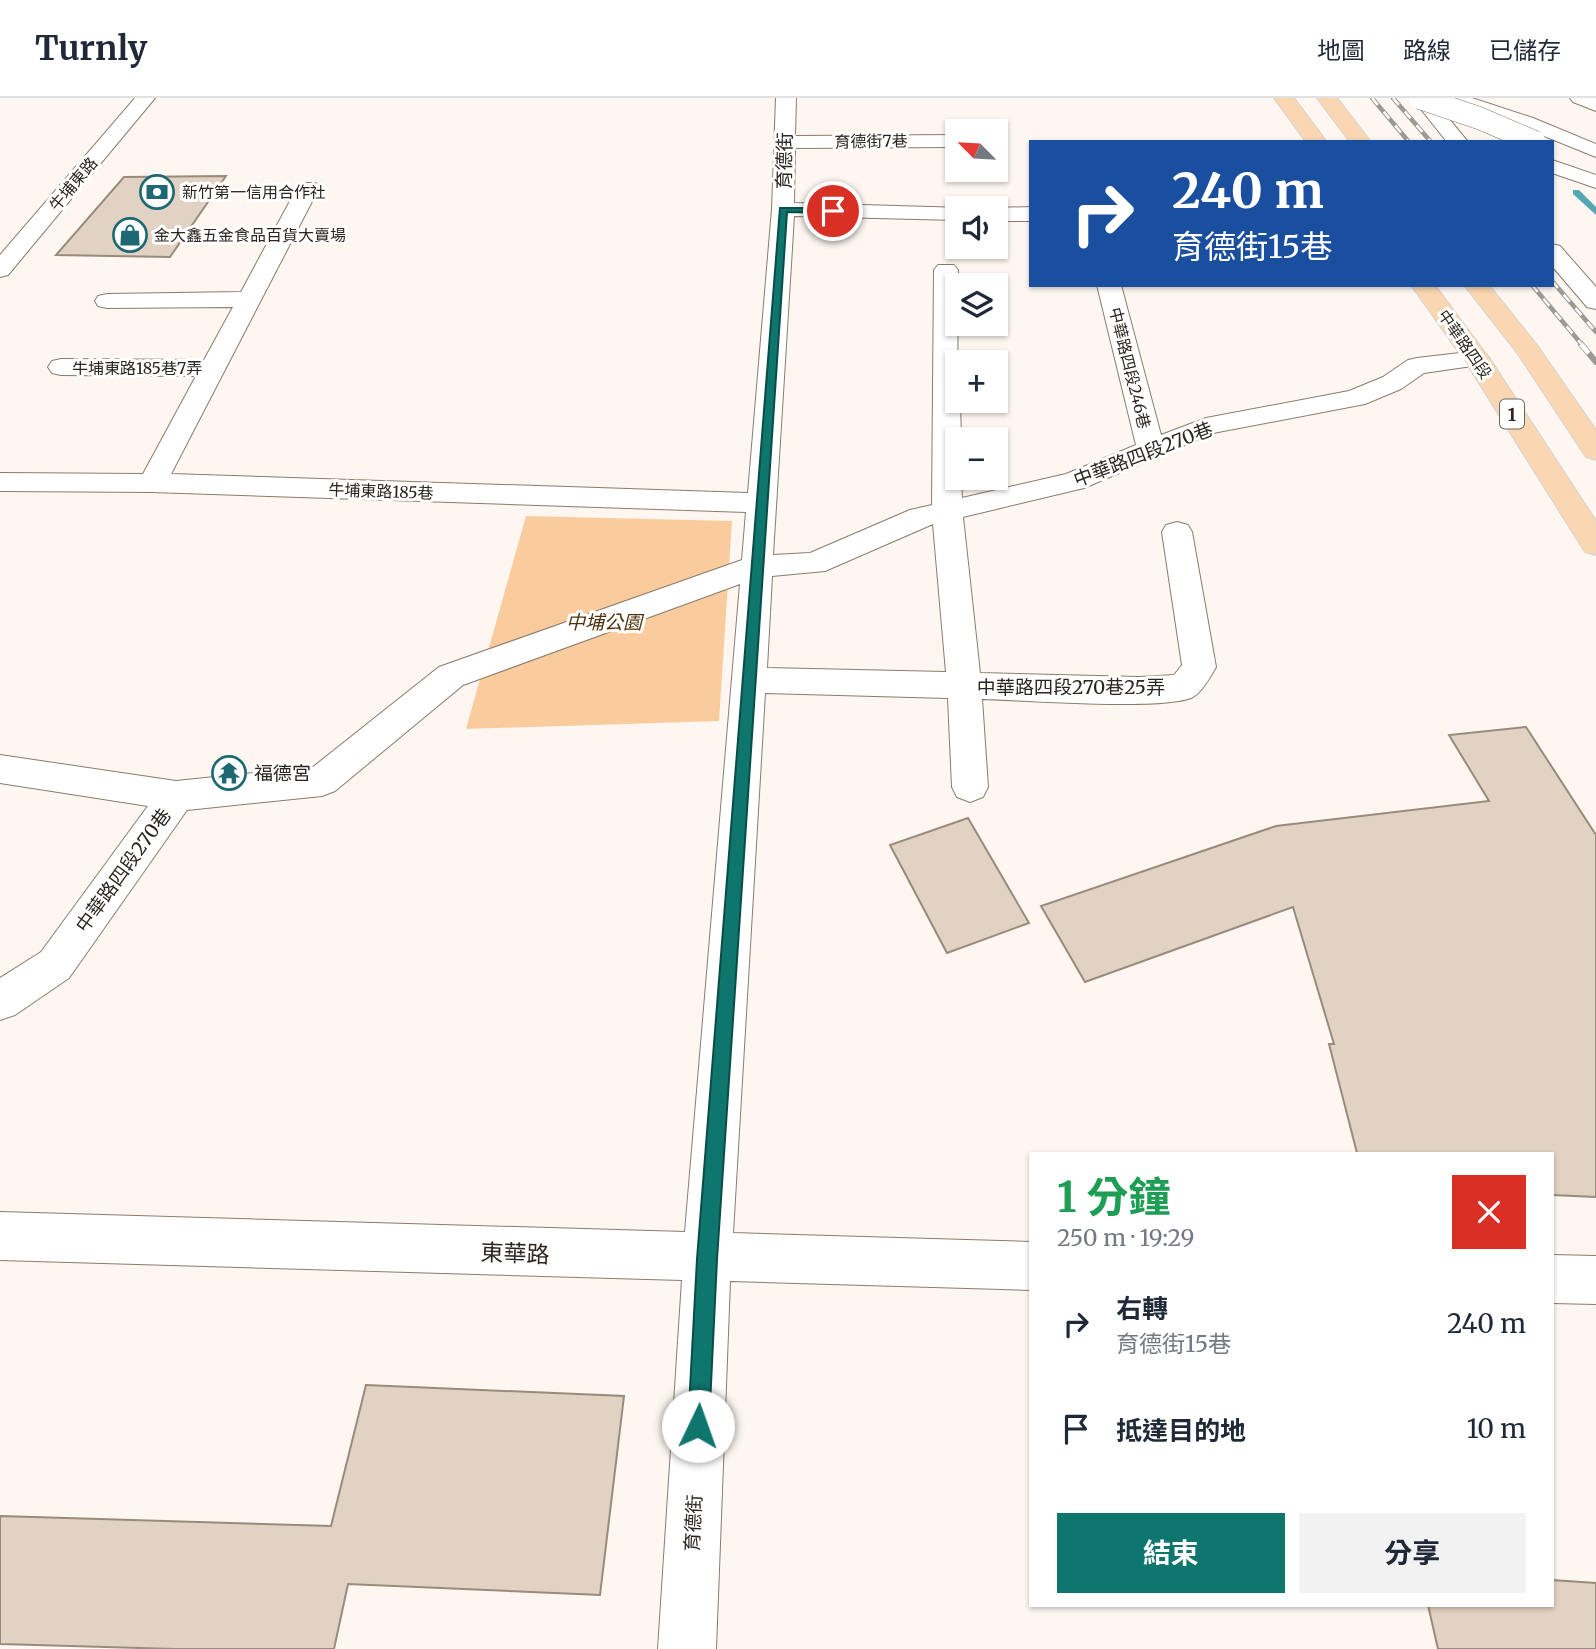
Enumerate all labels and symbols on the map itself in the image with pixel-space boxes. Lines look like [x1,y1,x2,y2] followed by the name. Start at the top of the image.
[945,119,1008,182] north arrow
[834,130,908,152] street label: 育德街7巷
[772,132,796,190] street label: 育德街
[45,153,101,215] street label: 牛埔東路
[138,173,176,211] bank icon: 新竹第一信用合作社
[803,181,863,241] pin
[182,182,326,202] place label: 新竹第一信用合作社
[111,216,149,254] shop icon: 金大鑫五金食品百貨大賣場
[154,225,346,245] place label: 金大鑫五金食品百貨大賣場
[1105,305,1155,431] street label: 中華路四段246巷
[1434,305,1496,383] street label: 中華路四段
[72,358,202,378] street label: 牛埔東路185巷7弄
[1500,400,1524,428] road number: 1
[1070,416,1216,492] street label: 中華路四段270巷
[328,479,434,503] street label: 牛埔東路185巷
[566,610,645,634] park label: 中埔公園
[977,675,1165,699] street label: 中華路四段270巷25弄
[210,754,248,792] temple icon: 福德宮
[254,761,311,785] place label: 福德宮
[70,803,176,937] street label: 中華路四段270巷
[480,1237,550,1269] street label: 東華路
[661,1389,735,1463] position arrow
[680,1494,706,1552] street label: 育德街

